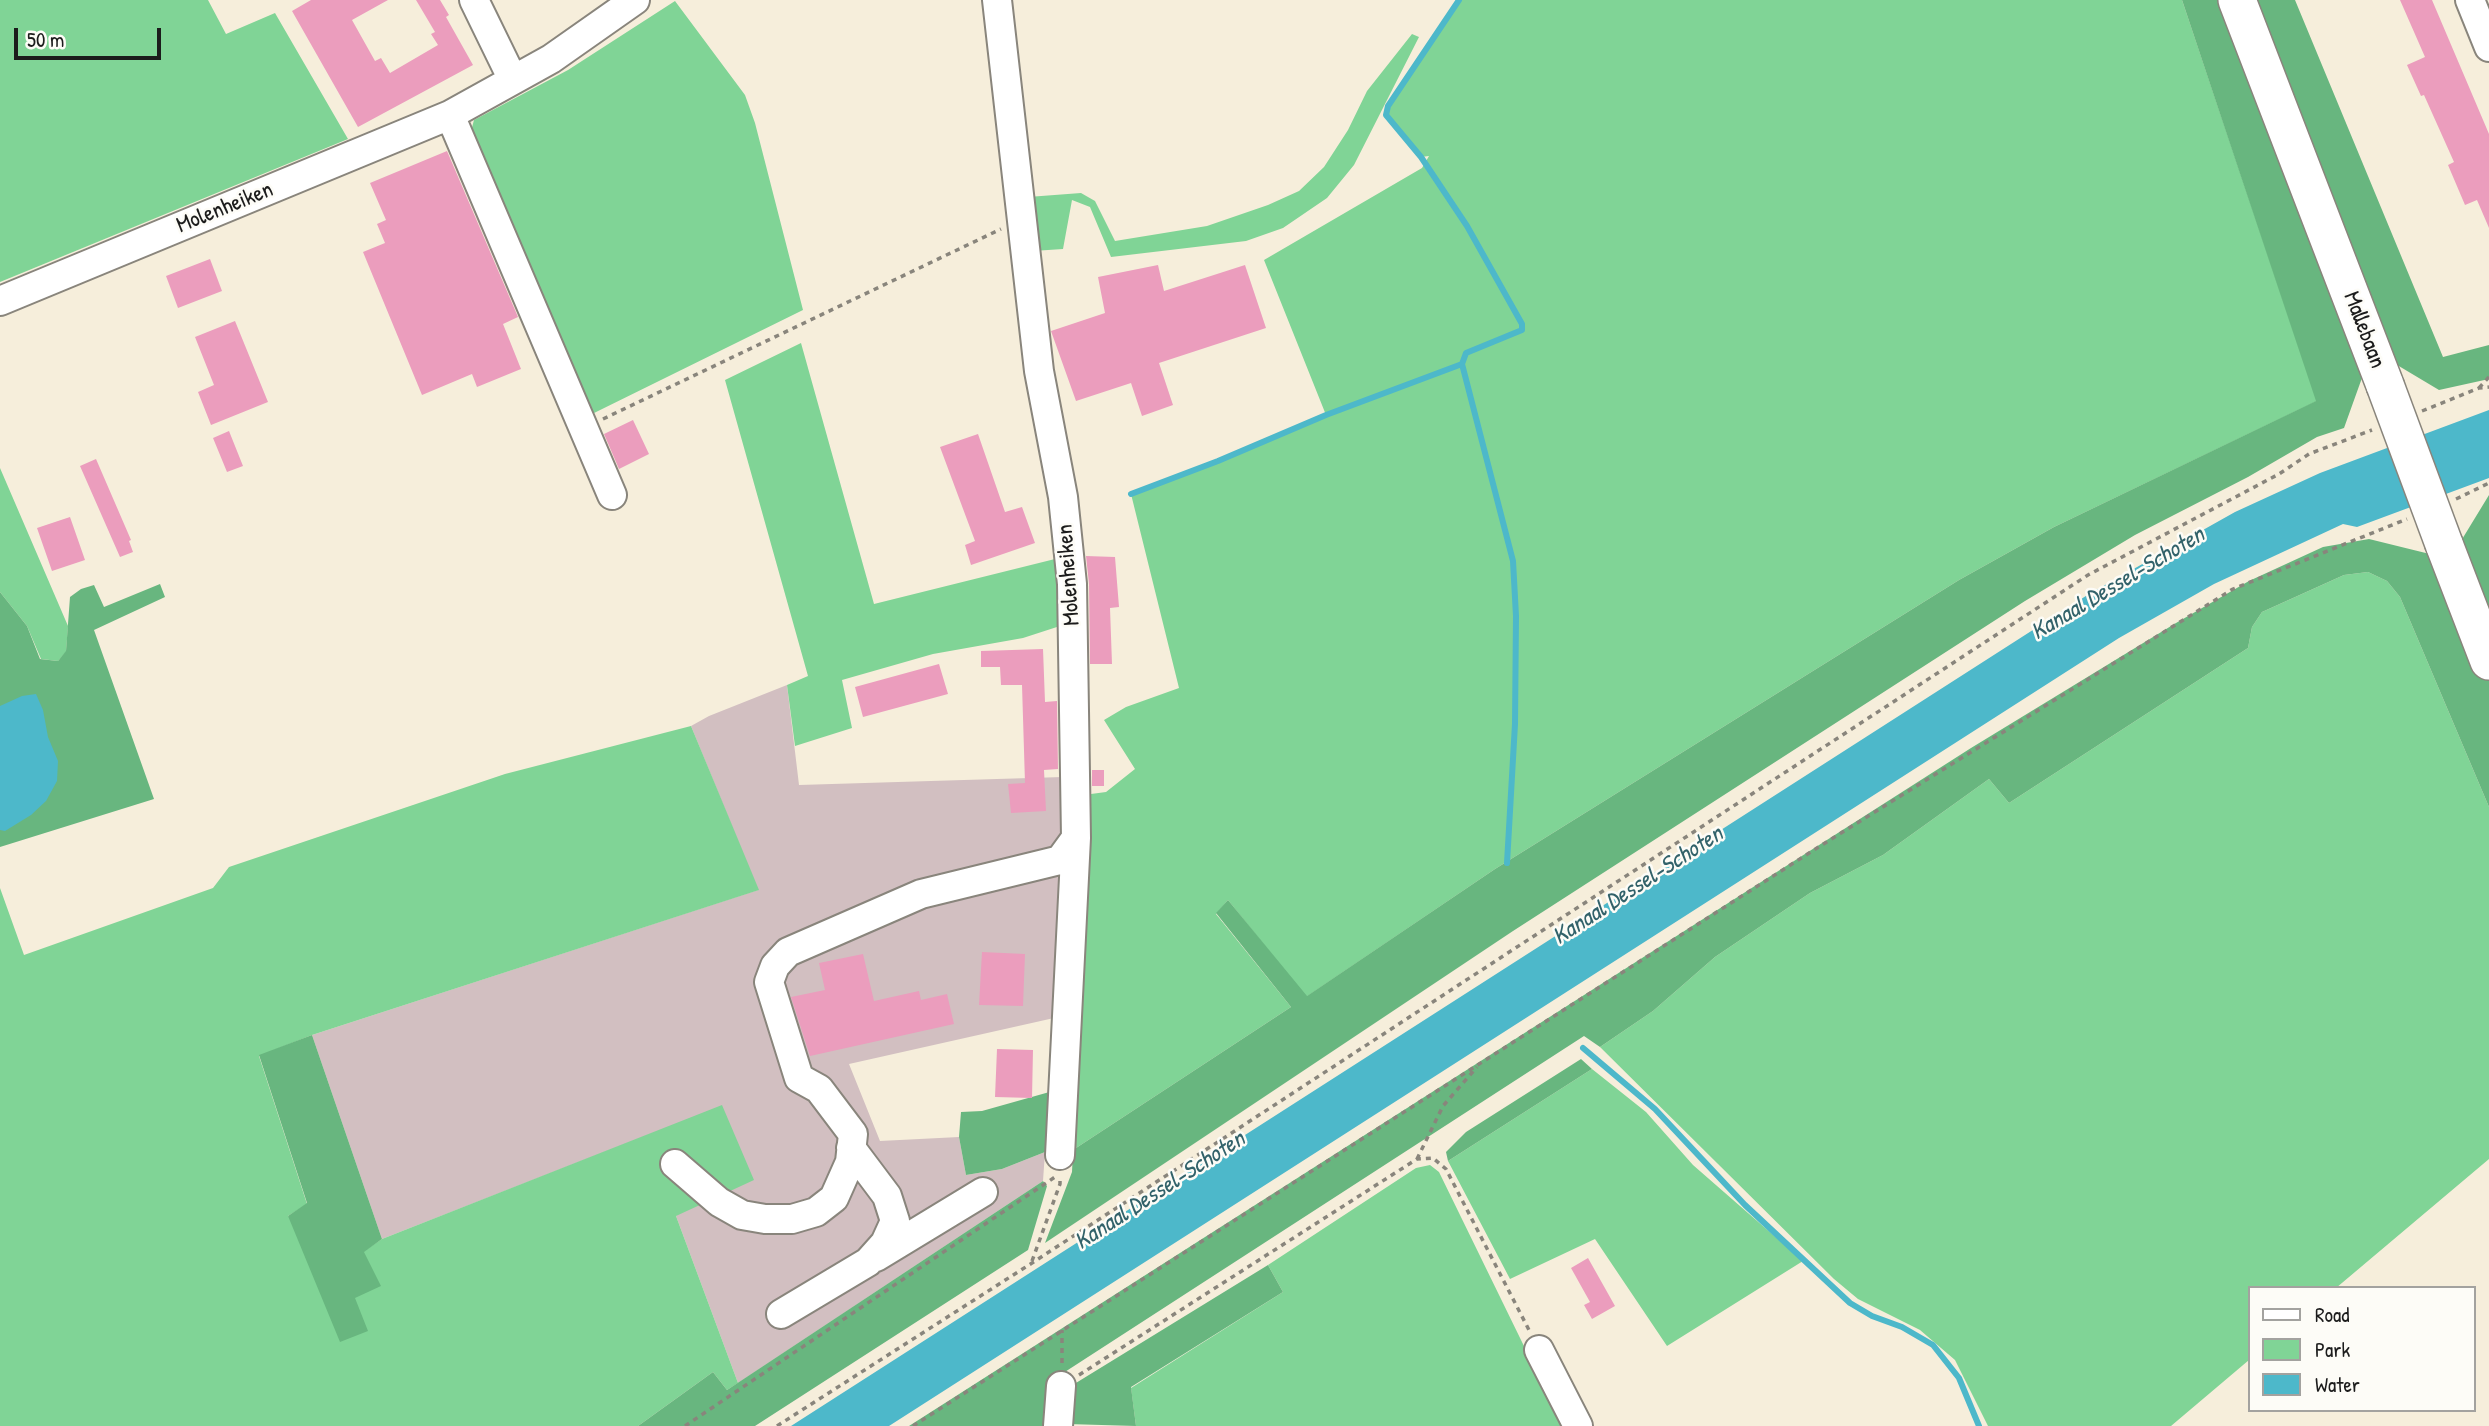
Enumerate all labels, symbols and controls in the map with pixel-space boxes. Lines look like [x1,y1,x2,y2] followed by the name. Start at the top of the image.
[18,14,164,58] scale bar
[27,25,64,54] text: 50 m
[173,176,277,240] street label: Molenheiken
[2337,288,2391,372] street label: Mallebaan
[2026,521,2210,647] water label: Kanaal Dessel-Schoten
[1052,523,1086,627] street label: Molenheiken
[1547,820,1729,952] water label: Kanaal Dessel-Schoten
[1069,1125,1251,1257] water label: Kanaal Dessel-Schoten
[2248,1286,2475,1412] legend
[2315,1300,2349,1329] text: Road
[2315,1335,2350,1364] text: Park
[2315,1370,2360,1399] text: Water

